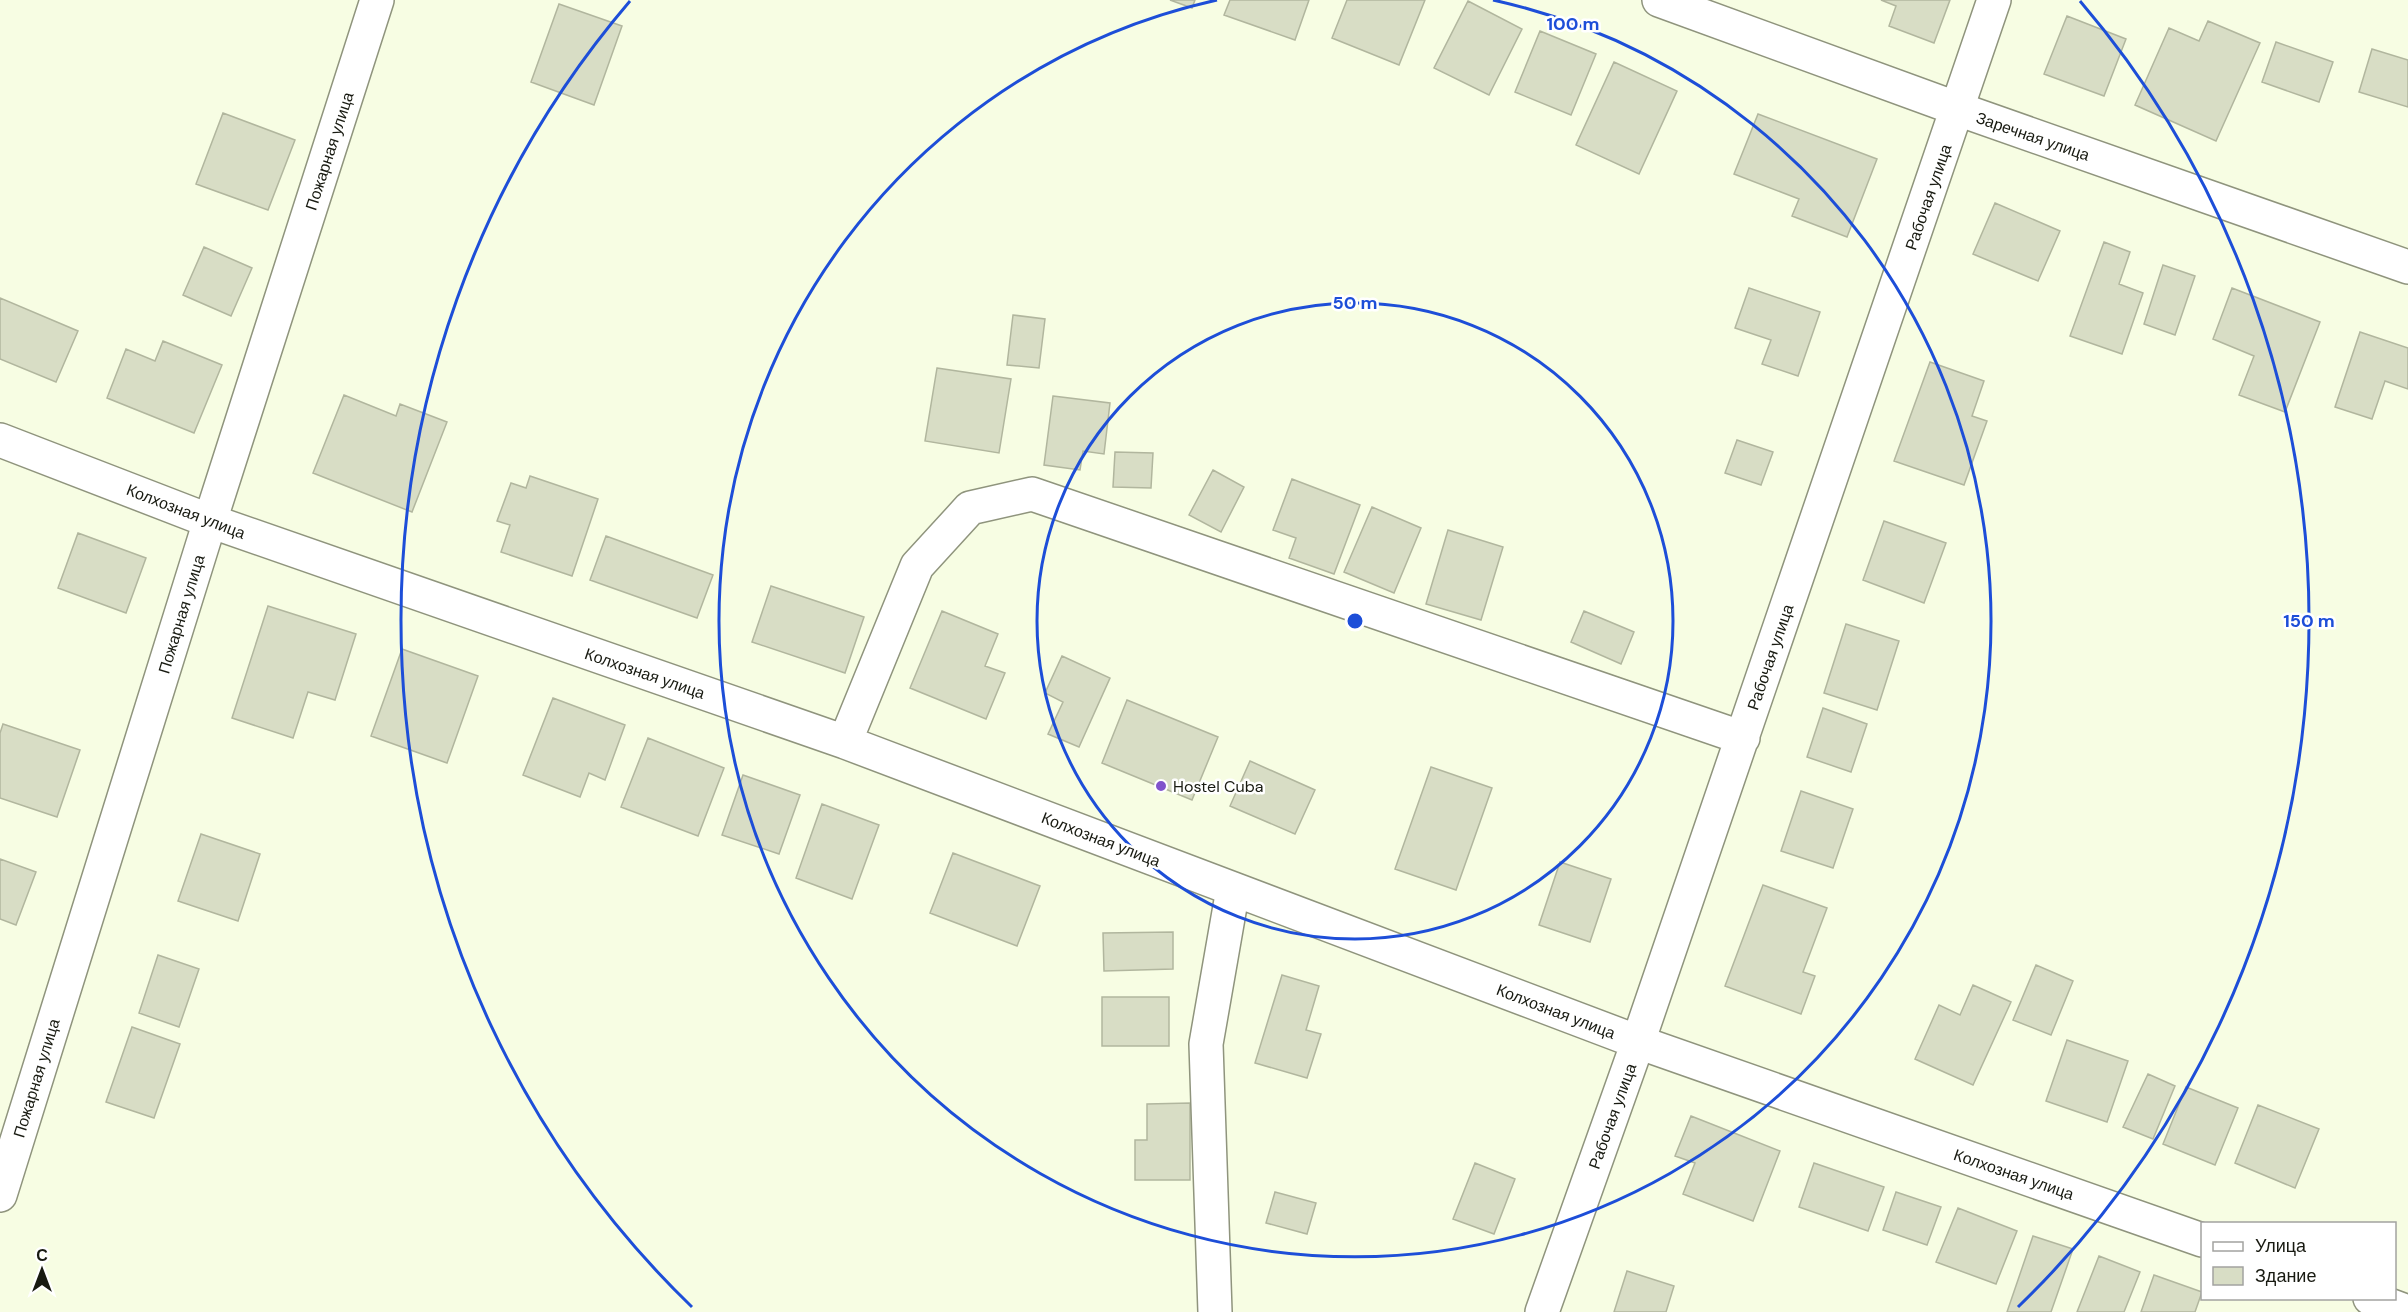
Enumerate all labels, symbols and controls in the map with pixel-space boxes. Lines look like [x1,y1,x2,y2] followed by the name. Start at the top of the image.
[1546,12,1600,36] text: 100 m
[300,89,359,213] street label: Пожарная улица
[1973,107,2093,166] street label: Заречная улица
[1900,141,1956,253] street label: Рабочая улица
[1332,291,1378,315] text: 50 m
[123,479,248,544] street label: Колхозная улица
[153,552,210,676] street label: Пожарная улица
[1742,601,1798,713] street label: Рабочая улица
[2283,609,2335,633] text: 150 m
[1345,611,1365,631] centre of rings
[582,643,708,704] street label: Колхозная улица
[1173,776,1263,797] place label: Hostel Cuba
[1154,779,1168,793] marker: Hostel Cuba
[1038,807,1163,872] street label: Колхозная улица
[1493,979,1618,1044] street label: Колхозная улица
[8,1016,65,1140] street label: Пожарная улица
[1584,1060,1641,1172] street label: Рабочая улица
[1951,1144,2077,1205] street label: Колхозная улица
[2201,1222,2396,1300] legend
[2255,1234,2307,1258] text: Улица
[12,1240,72,1300] north arrow
[36,1245,48,1266] text: С
[2255,1264,2316,1288] text: Здание

